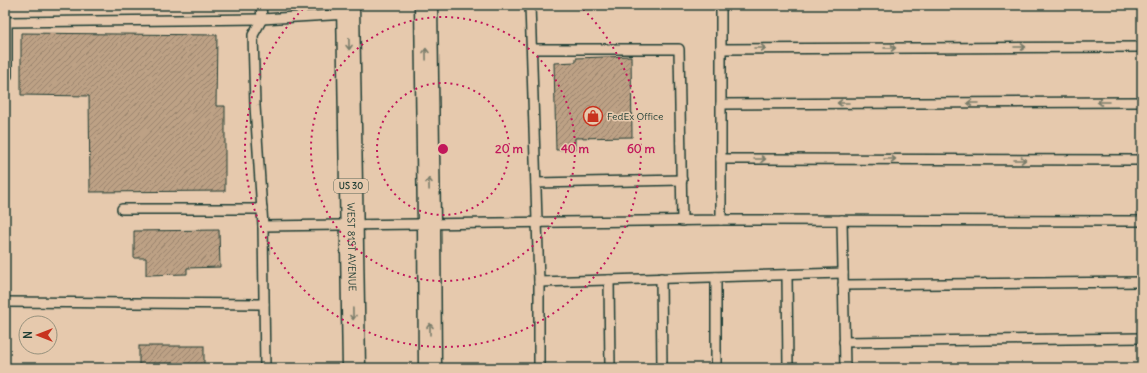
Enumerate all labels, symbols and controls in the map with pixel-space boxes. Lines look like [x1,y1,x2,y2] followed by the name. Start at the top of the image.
[345,37,353,50] one-way arrow
[1013,43,1026,51] one-way arrow
[753,44,766,52] one-way arrow
[883,44,896,52] one-way arrow
[423,48,430,61] one-way arrow
[1097,98,1110,106] one-way arrow
[837,99,850,107] one-way arrow
[967,99,980,107] one-way arrow
[582,105,604,127] shop icon: FedEx Office
[607,110,663,123] place label: FedEx Office
[495,141,523,156] text: 20 m
[561,141,590,156] text: 40 m
[627,141,656,156] text: 60 m
[436,142,450,156] centre of rings
[753,155,766,163] one-way arrow
[883,155,896,163] one-way arrow
[1013,156,1026,164] one-way arrow
[425,178,433,191] one-way arrow
[334,179,368,193] road number: US 30
[344,202,359,292] street label: WEST 81ST AVENUE
[349,307,357,320] one-way arrow
[18,315,58,355] north arrow
[426,323,434,336] one-way arrow
[21,331,35,339] text: N

